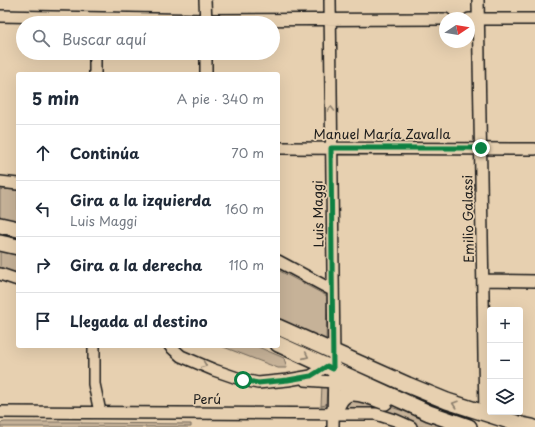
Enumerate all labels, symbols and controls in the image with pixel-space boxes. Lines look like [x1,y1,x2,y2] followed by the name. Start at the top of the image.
[439,12,475,48] north arrow
[16,16,280,60] search box
[30,27,52,49] icon: search
[62,27,146,50] text: Buscar aquí
[32,85,79,111] text: 5 min
[177,89,264,108] text: A pie · 340 m
[327,106,335,112] one-way arrow
[314,124,451,143] street label: Manuel María Zavalla
[472,139,490,157] route end
[70,141,139,164] text: Continúa
[32,142,54,164] icon: ahead
[231,143,264,162] text: 70 m
[457,175,478,263] street label: Emilio Galassi
[307,180,328,248] street label: Luis Maggi
[70,188,211,211] text: Gira a la izquierda
[32,198,54,220] icon: left
[225,199,264,218] text: 160 m
[70,211,137,230] text: Luis Maggi
[70,253,202,276] text: Gira a la derecha
[32,254,54,276] icon: right
[229,255,264,274] text: 110 m
[487,307,523,415] map controls
[487,307,523,343] button: +
[70,309,208,332] text: Llegada al destino
[32,310,54,332] icon: arrive
[487,343,523,379] button: −
[301,351,309,359] one-way arrow
[200,361,207,369] one-way arrow
[234,371,252,389] route start
[487,379,523,415] button: layers
[193,389,221,408] street label: Perú
[451,400,458,409] one-way arrow

